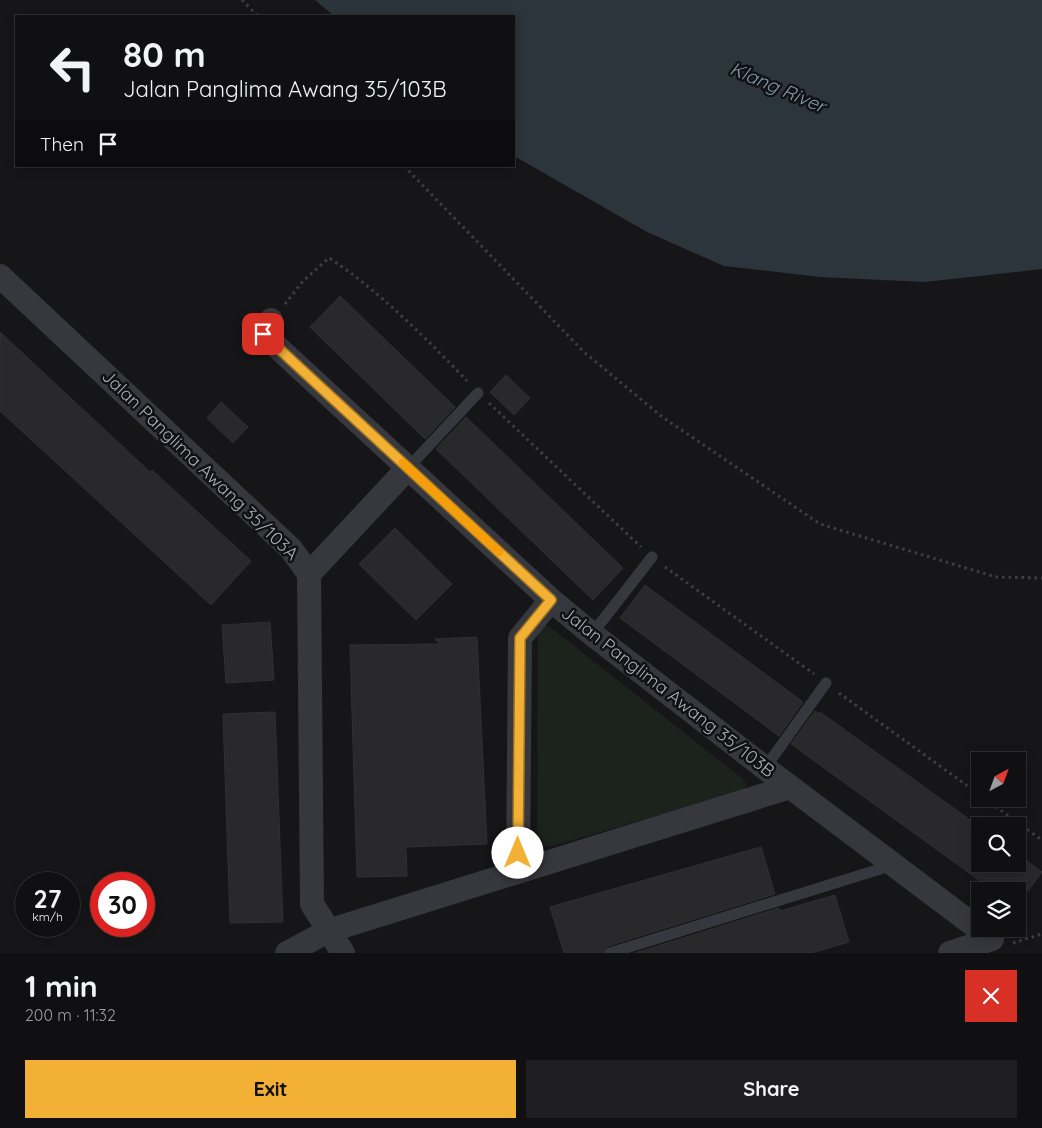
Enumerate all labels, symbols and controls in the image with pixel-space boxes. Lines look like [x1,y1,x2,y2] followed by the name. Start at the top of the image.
[123,32,206,76] text: 80 m
[40,35,105,100] icon: left
[727,56,832,119] water label: Klang River
[123,75,447,103] text: Jalan Panglima Awang 35/103B
[94,130,122,158] icon: arrive
[40,132,84,156] text: Then
[242,313,284,355] pin
[249,320,277,348] icon: arrive
[97,364,304,565] street label: Jalan Panglima Awang 35/103A
[557,601,780,782] street label: Jalan Panglima Awang 35/103B
[971,752,1026,808] north arrow
[971,752,1026,937] map controls
[971,817,1026,872] button: search
[491,826,543,878] position arrow
[90,872,155,937] speed limit sign: 30
[971,882,1026,937] button: layers
[34,883,61,914] text: 27
[32,909,63,924] text: km/h
[25,967,98,1005] text: 1 min
[965,970,1017,1022] button: close
[25,1005,116,1025] text: 200 m · 11:32
[25,1060,516,1118] button: Exit
[526,1060,1017,1118] button: Share

